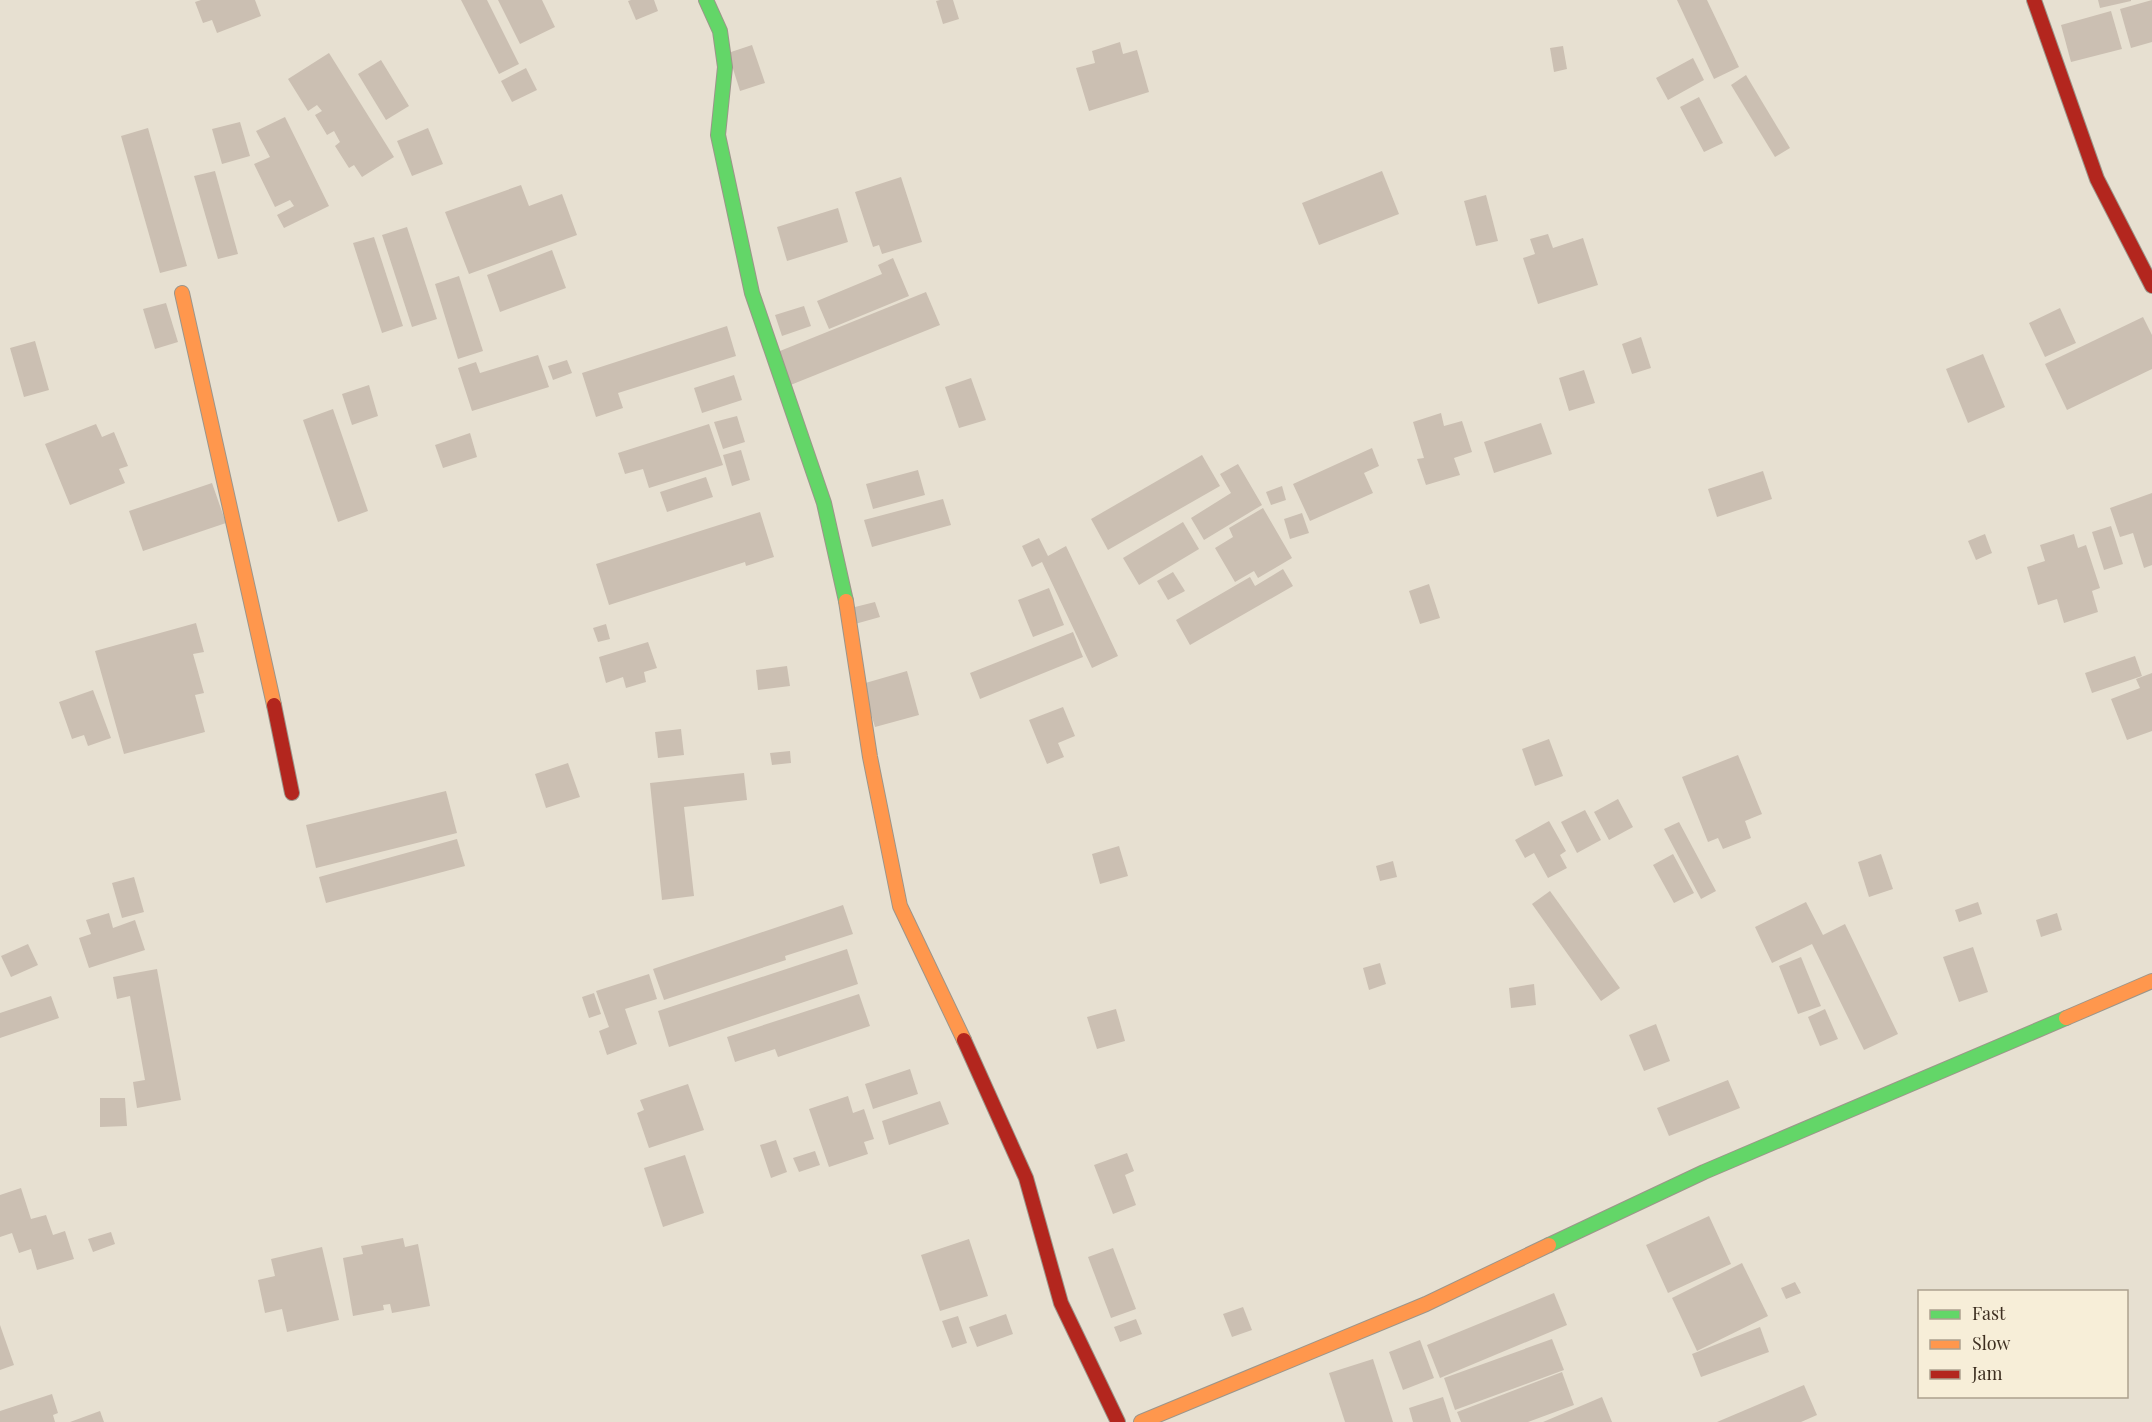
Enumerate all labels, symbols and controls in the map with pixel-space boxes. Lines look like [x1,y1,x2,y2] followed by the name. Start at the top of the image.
[1918,1290,2128,1398] legend
[1972,1301,2006,1325] text: Fast
[1972,1331,2010,1355] text: Slow
[1971,1361,2002,1385] text: Jam

